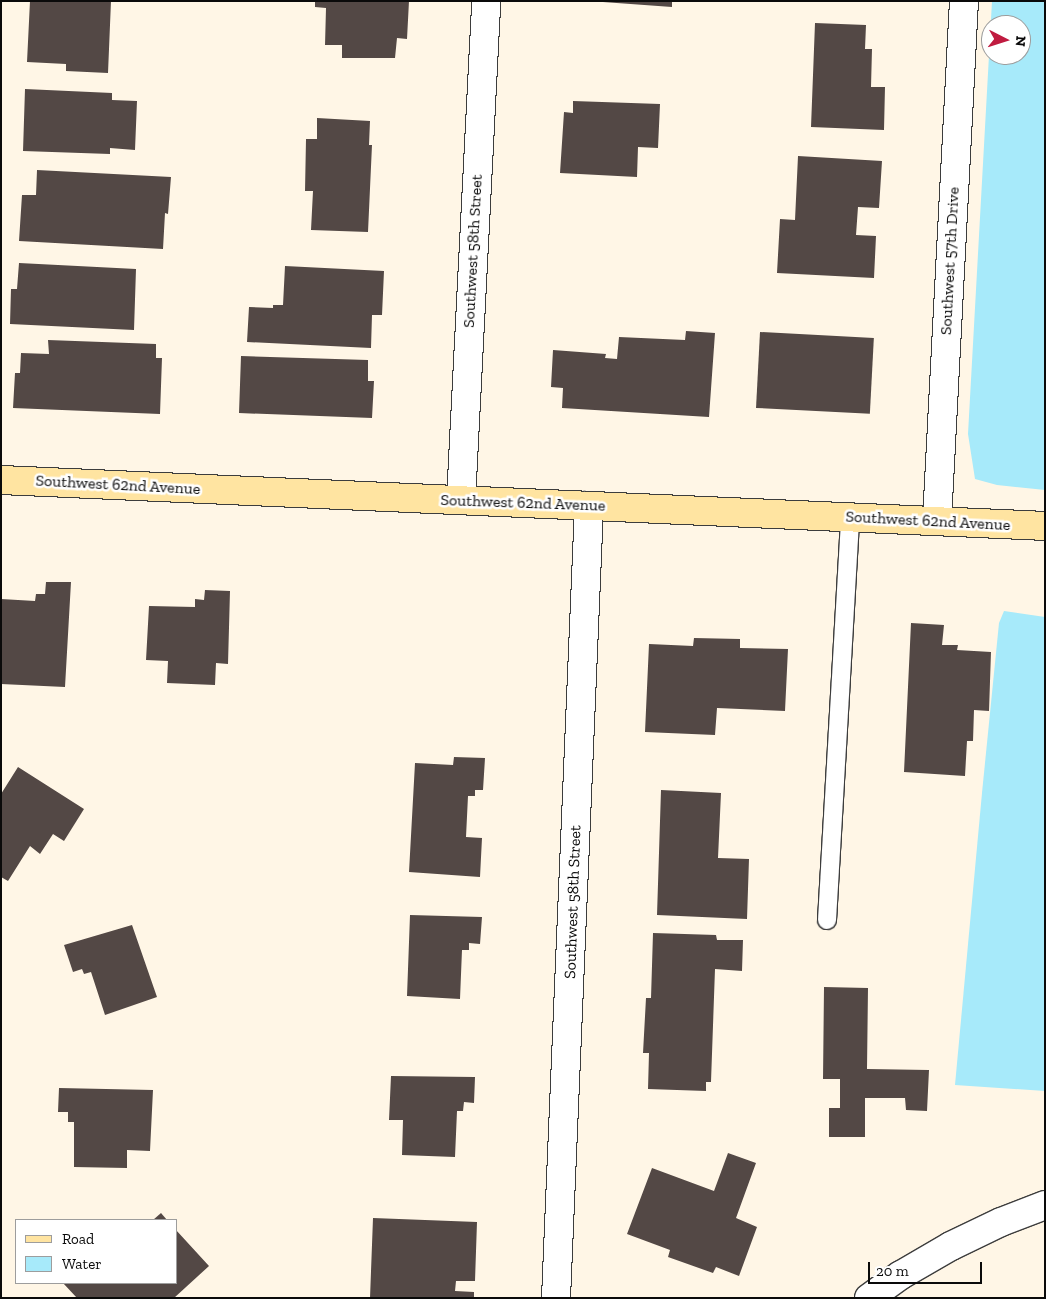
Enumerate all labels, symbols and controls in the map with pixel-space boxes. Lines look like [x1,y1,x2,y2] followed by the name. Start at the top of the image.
[981,15,1031,65] north arrow
[1012,35,1029,47] text: N
[459,174,487,328] street label: Southwest 58th Street
[937,186,963,336] street label: Southwest 57th Drive
[35,471,201,499] street label: Southwest 62nd Avenue
[440,491,606,515] street label: Southwest 62nd Avenue
[845,507,1011,535] street label: Southwest 62nd Avenue
[561,825,585,979] street label: Southwest 58th Street
[15,1219,178,1284] legend
[62,1230,94,1248] text: Road
[871,1252,985,1284] scale bar
[62,1255,102,1273] text: Water
[876,1262,909,1280] text: 20 m

